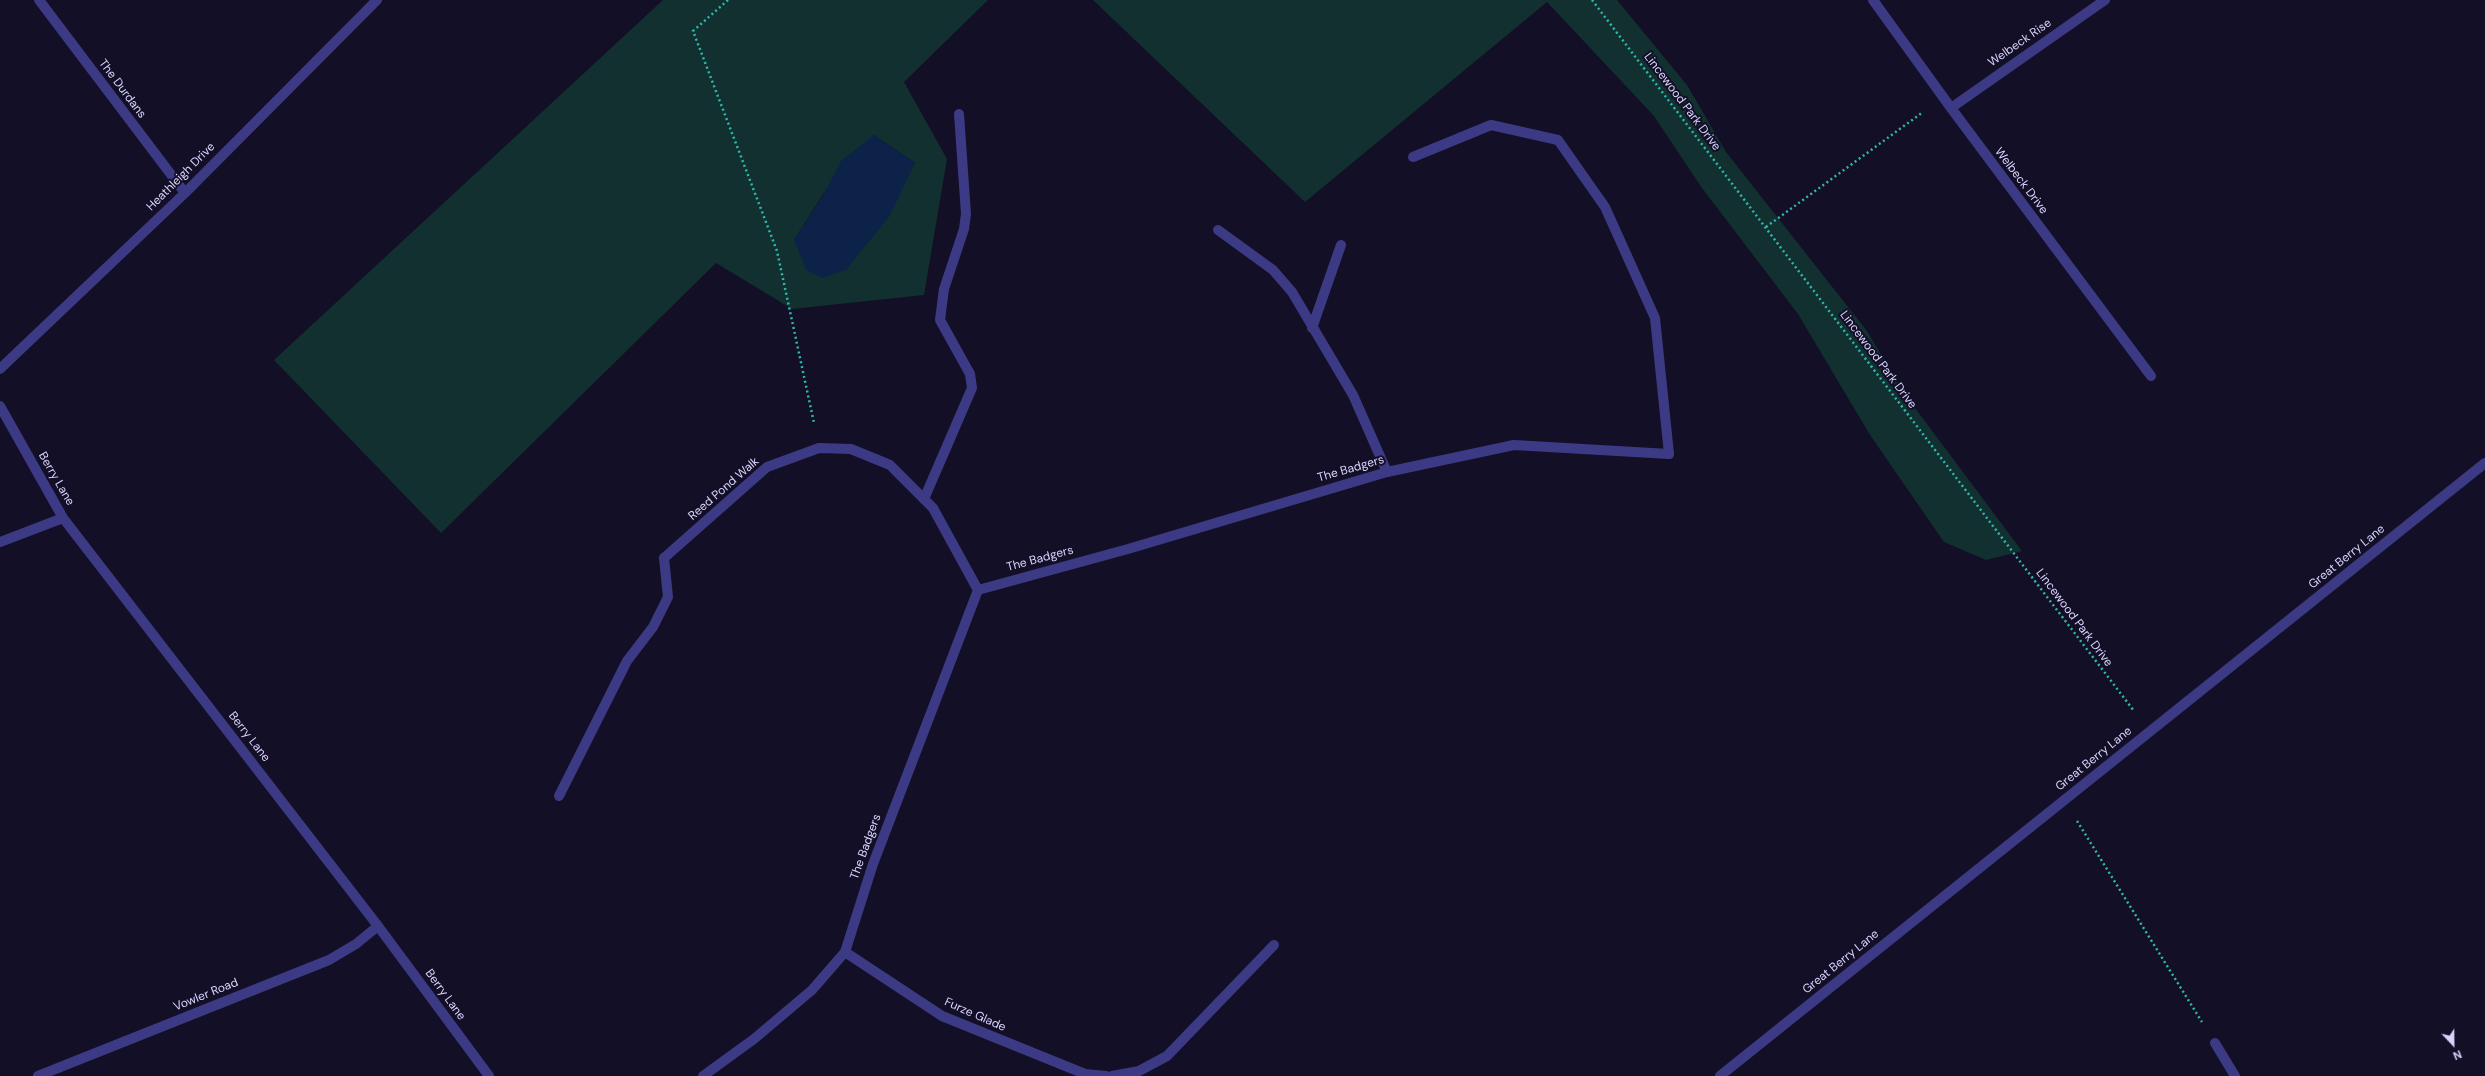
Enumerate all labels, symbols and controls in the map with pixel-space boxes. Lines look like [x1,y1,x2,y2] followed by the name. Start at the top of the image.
[1986,16,2054,70] street label: Welbeck Rise
[1641,50,1723,154] street label: Lincewood Park Drive
[95,57,149,121] street label: The Durdans
[144,140,218,214] street label: Heathleigh Drive
[1991,145,2051,217] street label: Welbeck Drive
[1837,308,1919,412] street label: Lincewood Park Drive
[35,450,77,508] street label: Berry Lane
[1316,453,1386,485] street label: The Badgers
[686,454,762,524] street label: Reed Pond Walk
[2306,522,2388,592] street label: Great Berry Lane
[1005,543,1075,575] street label: The Badgers
[2033,566,2115,670] street label: Lincewood Park Drive
[225,709,273,765] street label: Berry Lane
[2053,724,2135,794] street label: Great Berry Lane
[847,812,885,882] street label: The Badgers
[1800,927,1882,997] street label: Great Berry Lane
[422,967,468,1023] street label: Berry Lane
[172,976,240,1014] street label: Vowler Road
[942,995,1008,1035] street label: Furze Glade
[2433,1024,2473,1064] north arrow
[2451,1047,2464,1063] text: N

